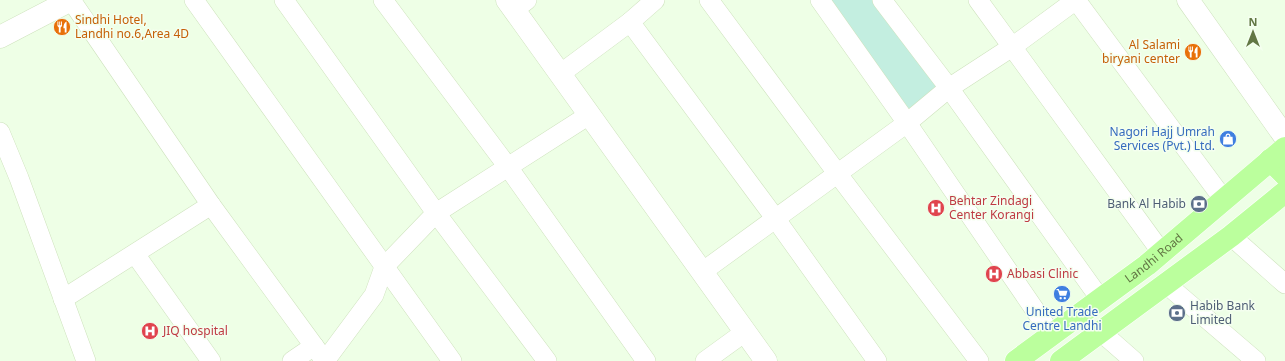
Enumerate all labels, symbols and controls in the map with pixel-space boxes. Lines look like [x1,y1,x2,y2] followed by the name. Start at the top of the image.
[75,11,189,42] place label: Sindhi Hotel, Landhi no.6,Area 4D
[1233,12,1273,52] north arrow
[1249,14,1257,29] text: N
[52,17,72,37] restaurant icon: Sindhi Hotel, Landhi no.6,Area 4D
[1102,36,1180,67] place label: Al Salami biryani center
[1183,42,1203,62] restaurant icon: Al Salami biryani center
[1110,123,1215,154] place label: Nagori Hajj Umrah Services (Pvt.) Ltd.
[1218,129,1238,149] shop icon: Nagori Hajj Umrah Services (Pvt.) Ltd.
[949,192,1034,223] place label: Behtar Zindagi Center Korangi
[1189,194,1209,214] bank icon: Bank Al Habib
[1107,195,1186,212] place label: Bank Al Habib
[926,198,946,218] hospital icon: Behtar Zindagi Center Korangi
[1121,229,1186,287] street label: Landhi Road
[984,264,1004,284] hospital icon: Abbasi Clinic
[1007,265,1078,282] place label: Abbasi Clinic
[1052,284,1072,304] supermarket icon: United Trade Centre Landhi
[1190,297,1256,328] place label: Habib Bank Limited
[1022,303,1102,334] place label: United Trade Centre Landhi
[1167,303,1187,323] bank icon: Habib Bank Limited
[140,321,160,341] hospital icon: JIQ hospital
[162,322,228,339] place label: JIQ hospital

